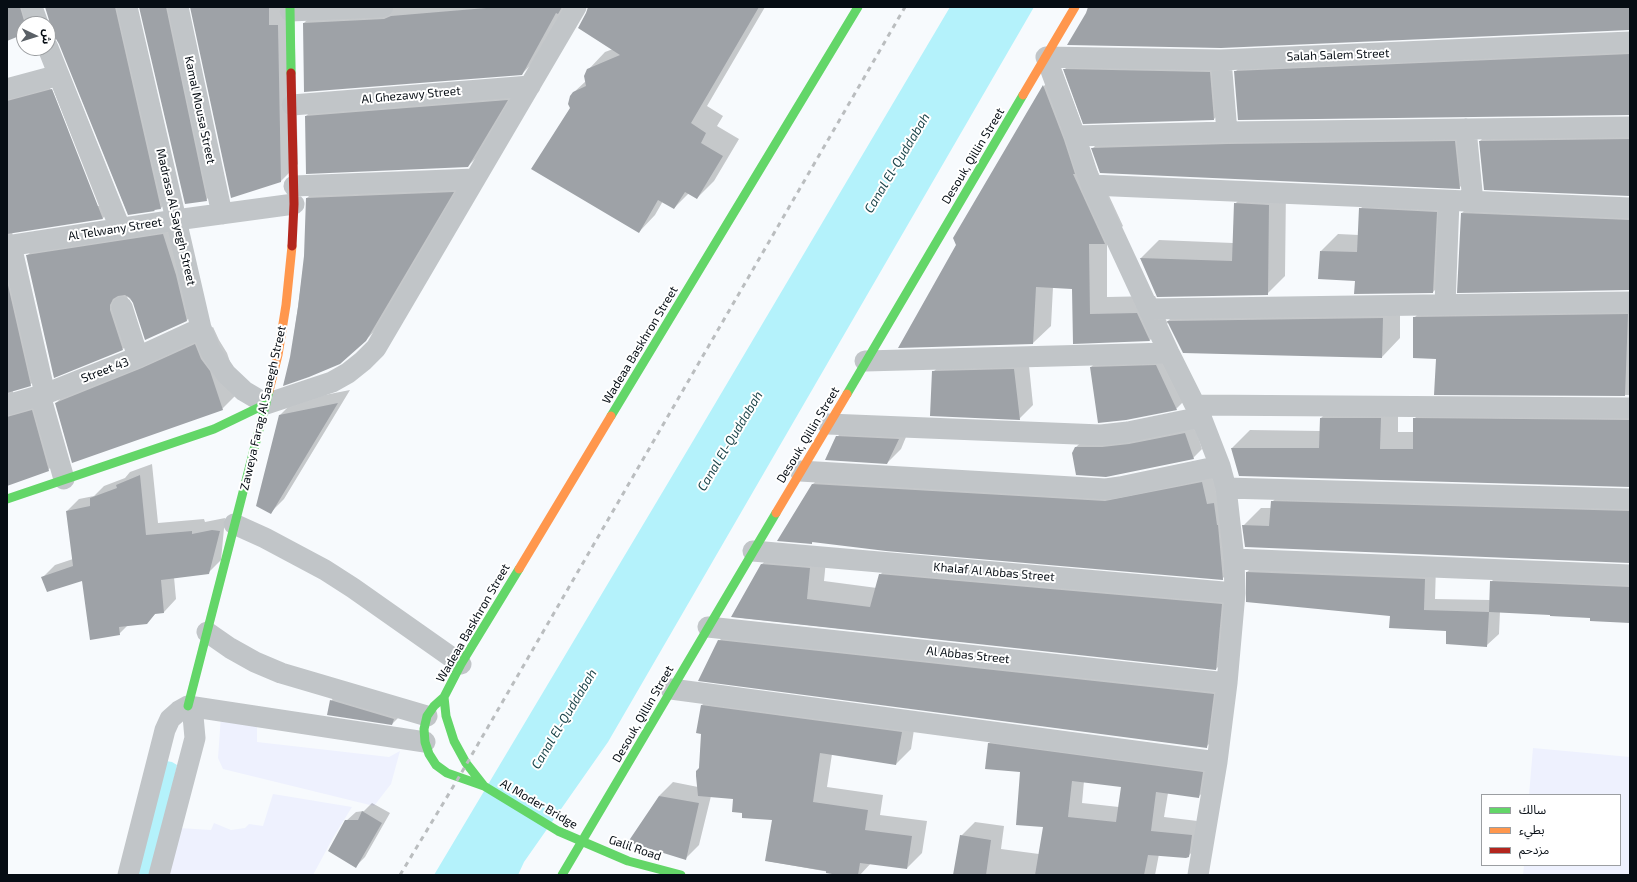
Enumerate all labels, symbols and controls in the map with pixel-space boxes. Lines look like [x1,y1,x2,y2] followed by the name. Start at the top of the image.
[16,16,56,56] north arrow
[40,29,54,45] text: ش
[1286,46,1390,64] street label: Salah Salem Street
[182,55,218,165] street label: Kamal Mousa Street
[361,83,461,107] street label: Al Ghezawy Street
[939,105,1007,207] street label: Desouk, Qillin Street
[861,110,933,216] water label: Canal El-Quddabah
[153,147,199,287] street label: Madrasa Al Sayegh Street
[67,214,163,244] street label: Al Telwany Street
[599,284,681,406] street label: Wadeaa Baskhron Street
[237,324,289,492] street label: Zaweya Farag Al Saaegh Street
[79,354,131,386] street label: Street 43
[774,384,842,486] street label: Desouk, Qillin Street
[694,388,766,494] water label: Canal El-Quddabah
[933,560,1055,584] street label: Khalaf Al Abbas Street
[433,561,513,685] street label: Wadeaa Baskhron Street
[926,643,1010,667] street label: Al Abbas Street
[609,663,677,765] street label: Desouk, Qillin Street
[528,666,600,772] water label: Canal El-Quddabah
[498,776,580,832] street label: Al Moder Bridge
[1481,794,1621,866] legend
[1519,802,1546,816] text: سالك
[1519,822,1545,836] text: بطيء
[607,832,663,864] street label: Galil Road
[1519,842,1549,856] text: مزدحم

